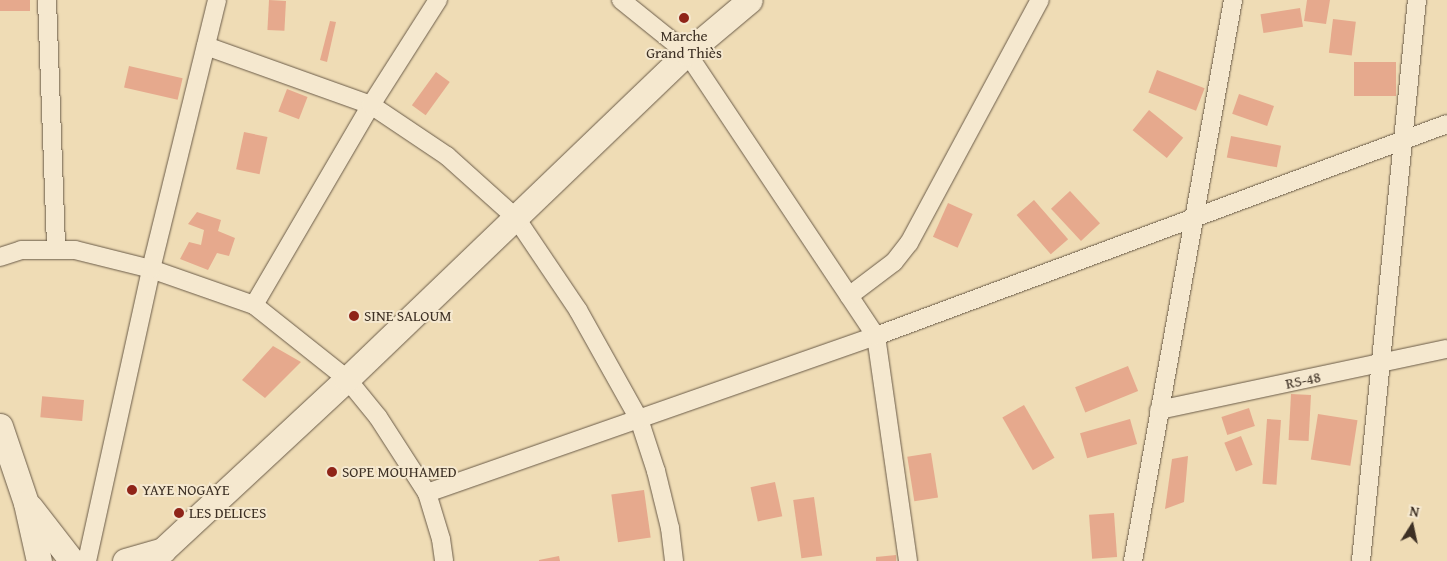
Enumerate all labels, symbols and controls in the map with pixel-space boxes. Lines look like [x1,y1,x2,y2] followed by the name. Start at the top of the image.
[678,12,690,24] marker: Marche Grand Thiès
[646,26,722,61] place label: Marche Grand Thiès
[364,307,452,325] place label: SINE SALOUM
[348,310,360,322] marker: SINE SALOUM
[1284,368,1322,392] street label: RS-48
[342,463,457,481] place label: SOPE MOUHAMED
[326,466,338,478] marker: SOPE MOUHAMED
[142,481,230,499] place label: YAYE NOGAYE
[126,484,138,496] marker: YAYE NOGAYE
[1387,501,1437,551] north arrow
[1408,501,1421,522] text: N
[189,504,266,522] place label: LES DELICES
[173,507,185,519] marker: LES DELICES

